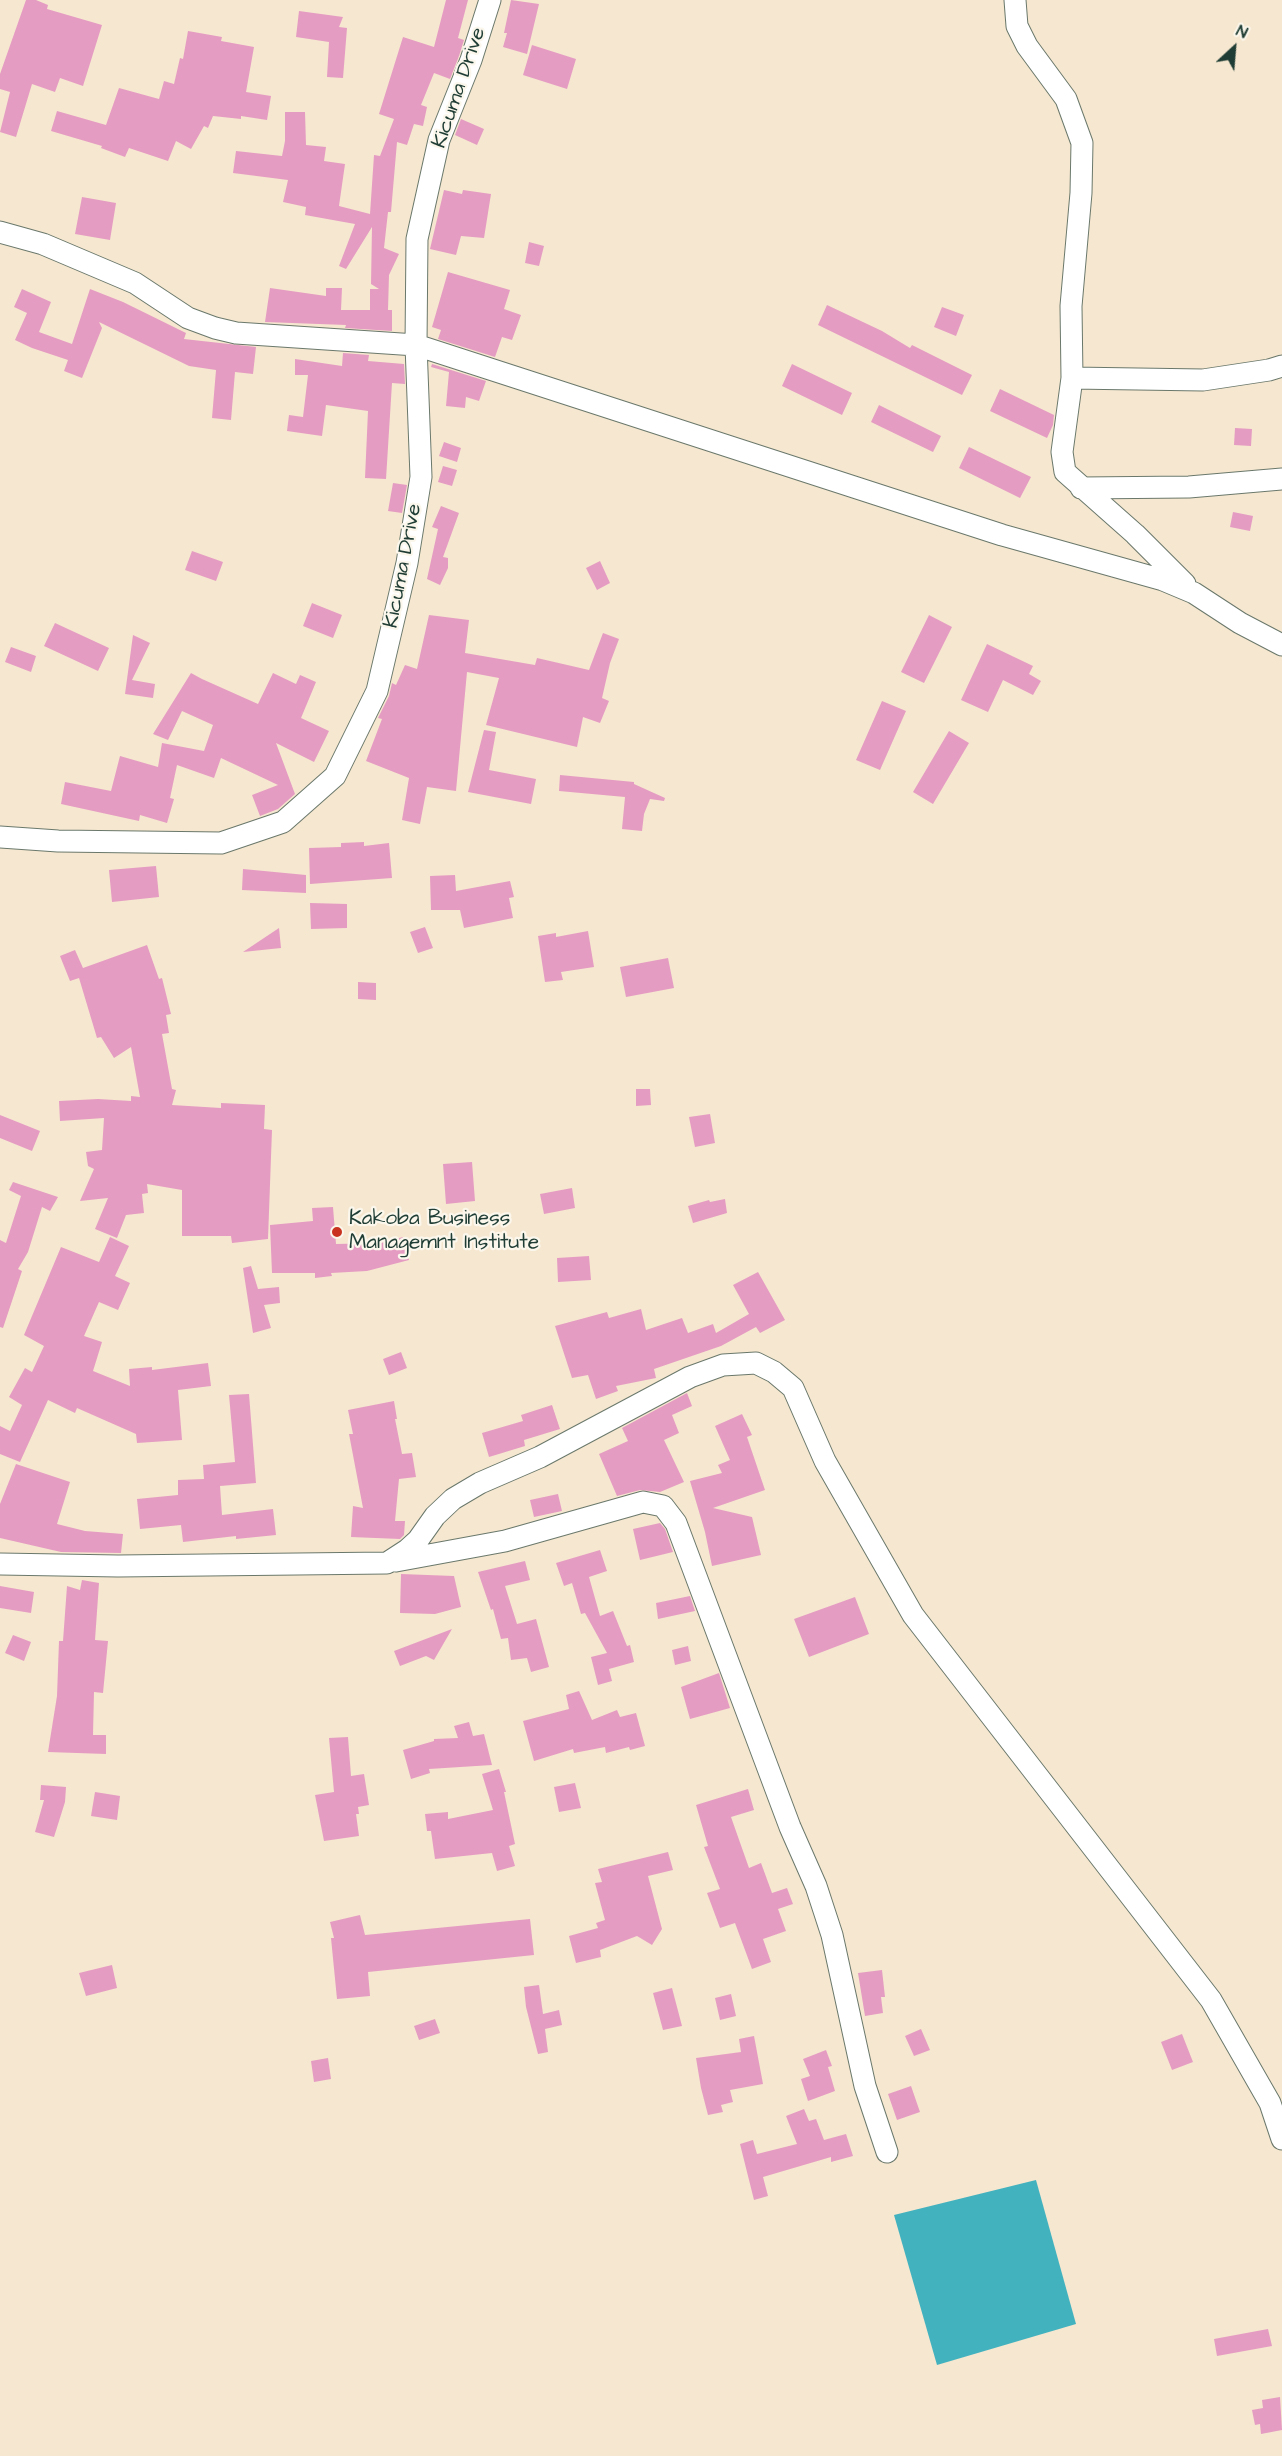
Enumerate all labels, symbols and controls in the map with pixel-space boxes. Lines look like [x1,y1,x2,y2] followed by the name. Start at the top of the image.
[1204,18,1264,78] north arrow
[1233,20,1251,44] text: N
[428,24,492,152] street label: Kicuma Drive
[380,502,428,630] street label: Kicuma Drive
[349,1207,539,1257] place label: Kakoba Business Managemnt Institute
[330,1225,344,1239] marker: Kakoba Business Managemnt Institute

